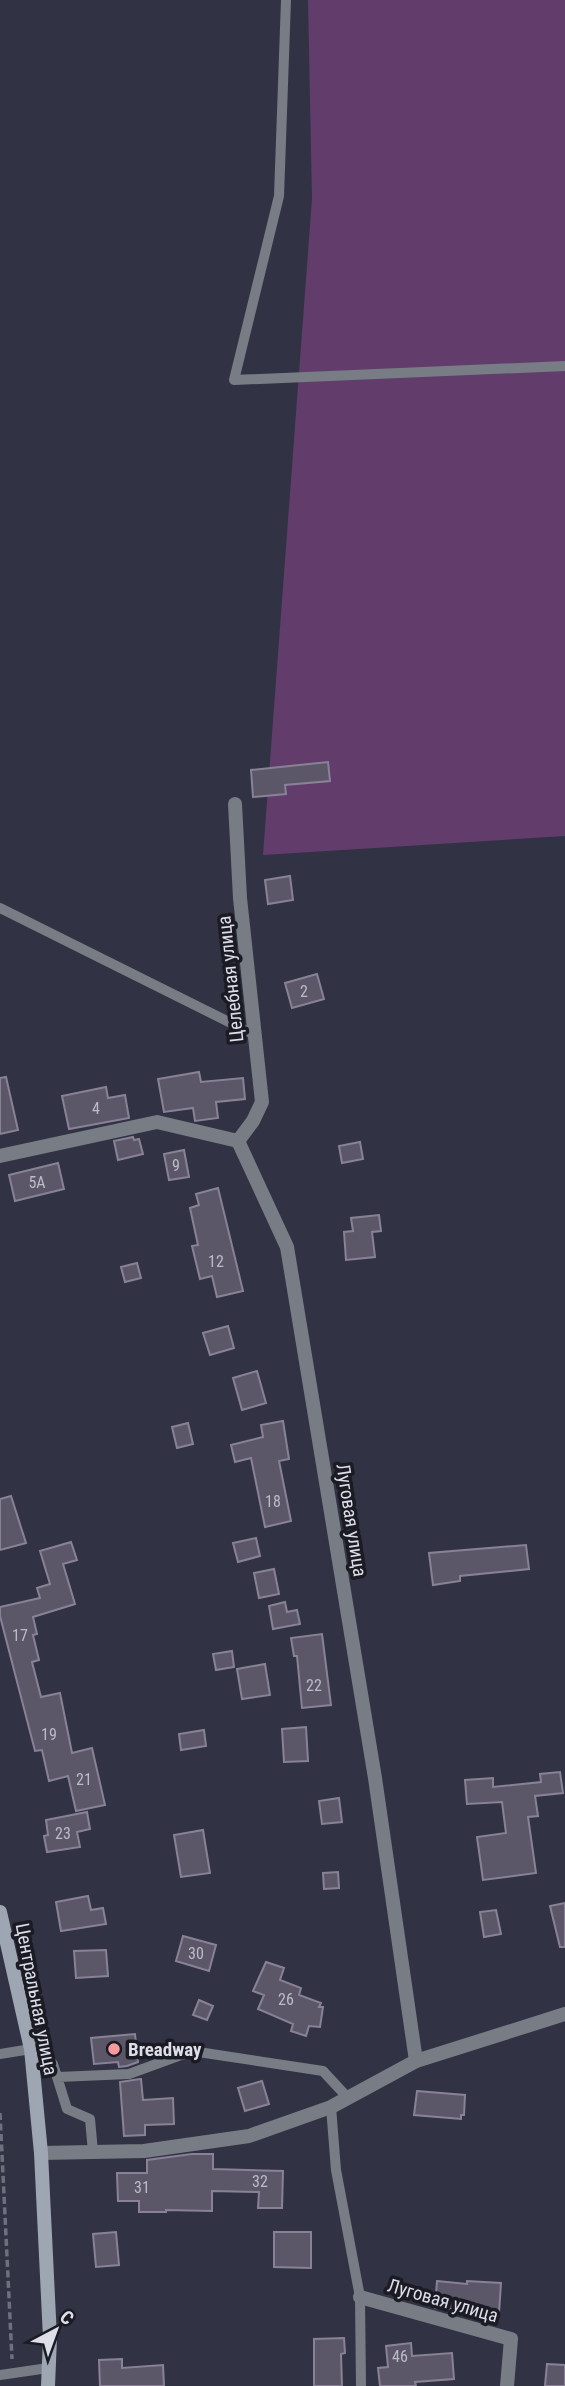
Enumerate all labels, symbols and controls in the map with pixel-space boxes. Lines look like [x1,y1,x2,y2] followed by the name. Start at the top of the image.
[212,915,249,1043] street label: Целебная улица
[300,982,308,1001] house number: 2
[92,1099,100,1118] house number: 4
[172,1156,180,1175] house number: 9
[28,1173,46,1192] house number: 5А
[208,1252,224,1271] house number: 12
[331,1462,372,1578] street label: Луговая улица
[265,1492,281,1511] house number: 18
[12,1626,28,1645] house number: 17
[306,1676,322,1695] house number: 22
[41,1725,57,1744] house number: 19
[76,1770,92,1789] house number: 21
[55,1824,71,1843] house number: 23
[10,1921,63,2077] street label: Центральная улица
[188,1944,204,1963] house number: 30
[278,1990,294,2009] house number: 26
[128,2038,202,2061] place label: Breadway
[106,2041,122,2057] marker: Breadway
[252,2172,268,2191] house number: 32
[134,2178,150,2197] house number: 31
[385,2274,501,2327] street label: Луговая улица
[21,2295,91,2365] north arrow
[55,2305,79,2330] text: С
[392,2347,408,2366] house number: 46

